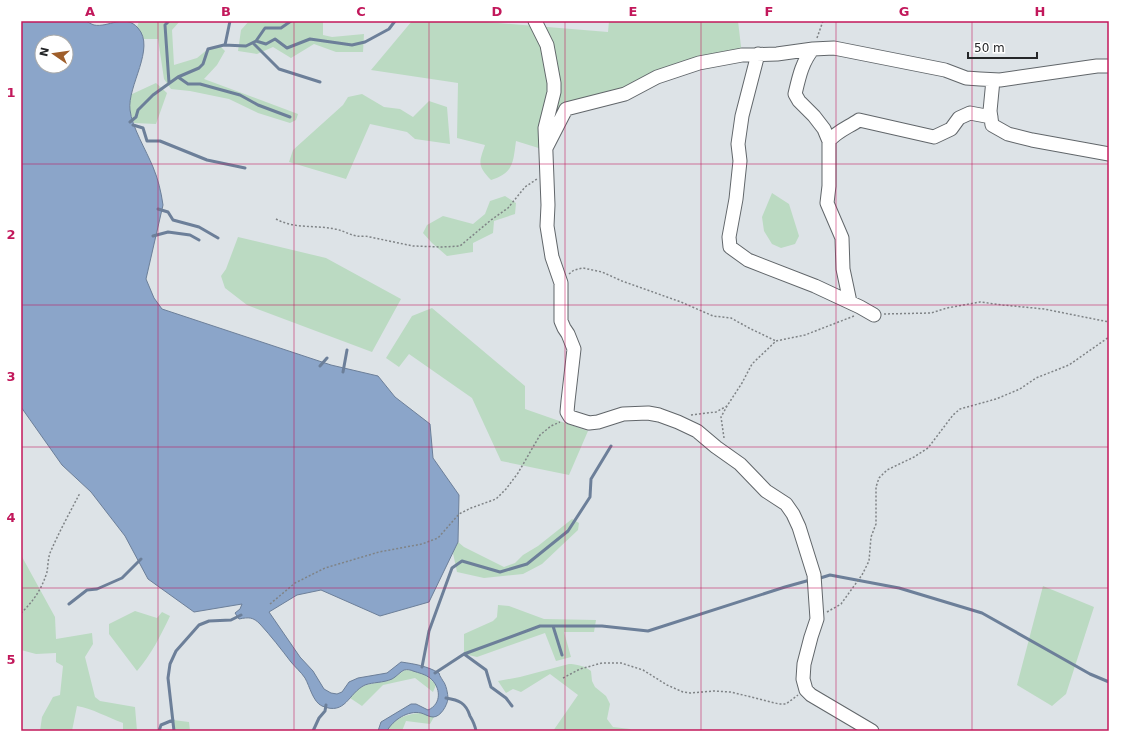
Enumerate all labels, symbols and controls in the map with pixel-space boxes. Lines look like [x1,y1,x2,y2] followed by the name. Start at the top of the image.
[85,4,95,19] text: A
[221,4,231,19] text: B
[356,4,366,19] text: C
[492,4,503,19] text: D
[629,4,637,19] text: E
[765,4,773,19] text: F
[899,4,909,19] text: G
[1035,4,1045,19] text: H
[34,34,74,74] north arrow
[968,34,1037,60] scale bar
[974,41,1005,55] text: 50 m
[37,46,52,58] text: N
[6,85,16,100] text: 1
[6,227,16,242] text: 2
[6,369,16,384] text: 3
[6,510,16,525] text: 4
[6,652,16,667] text: 5

